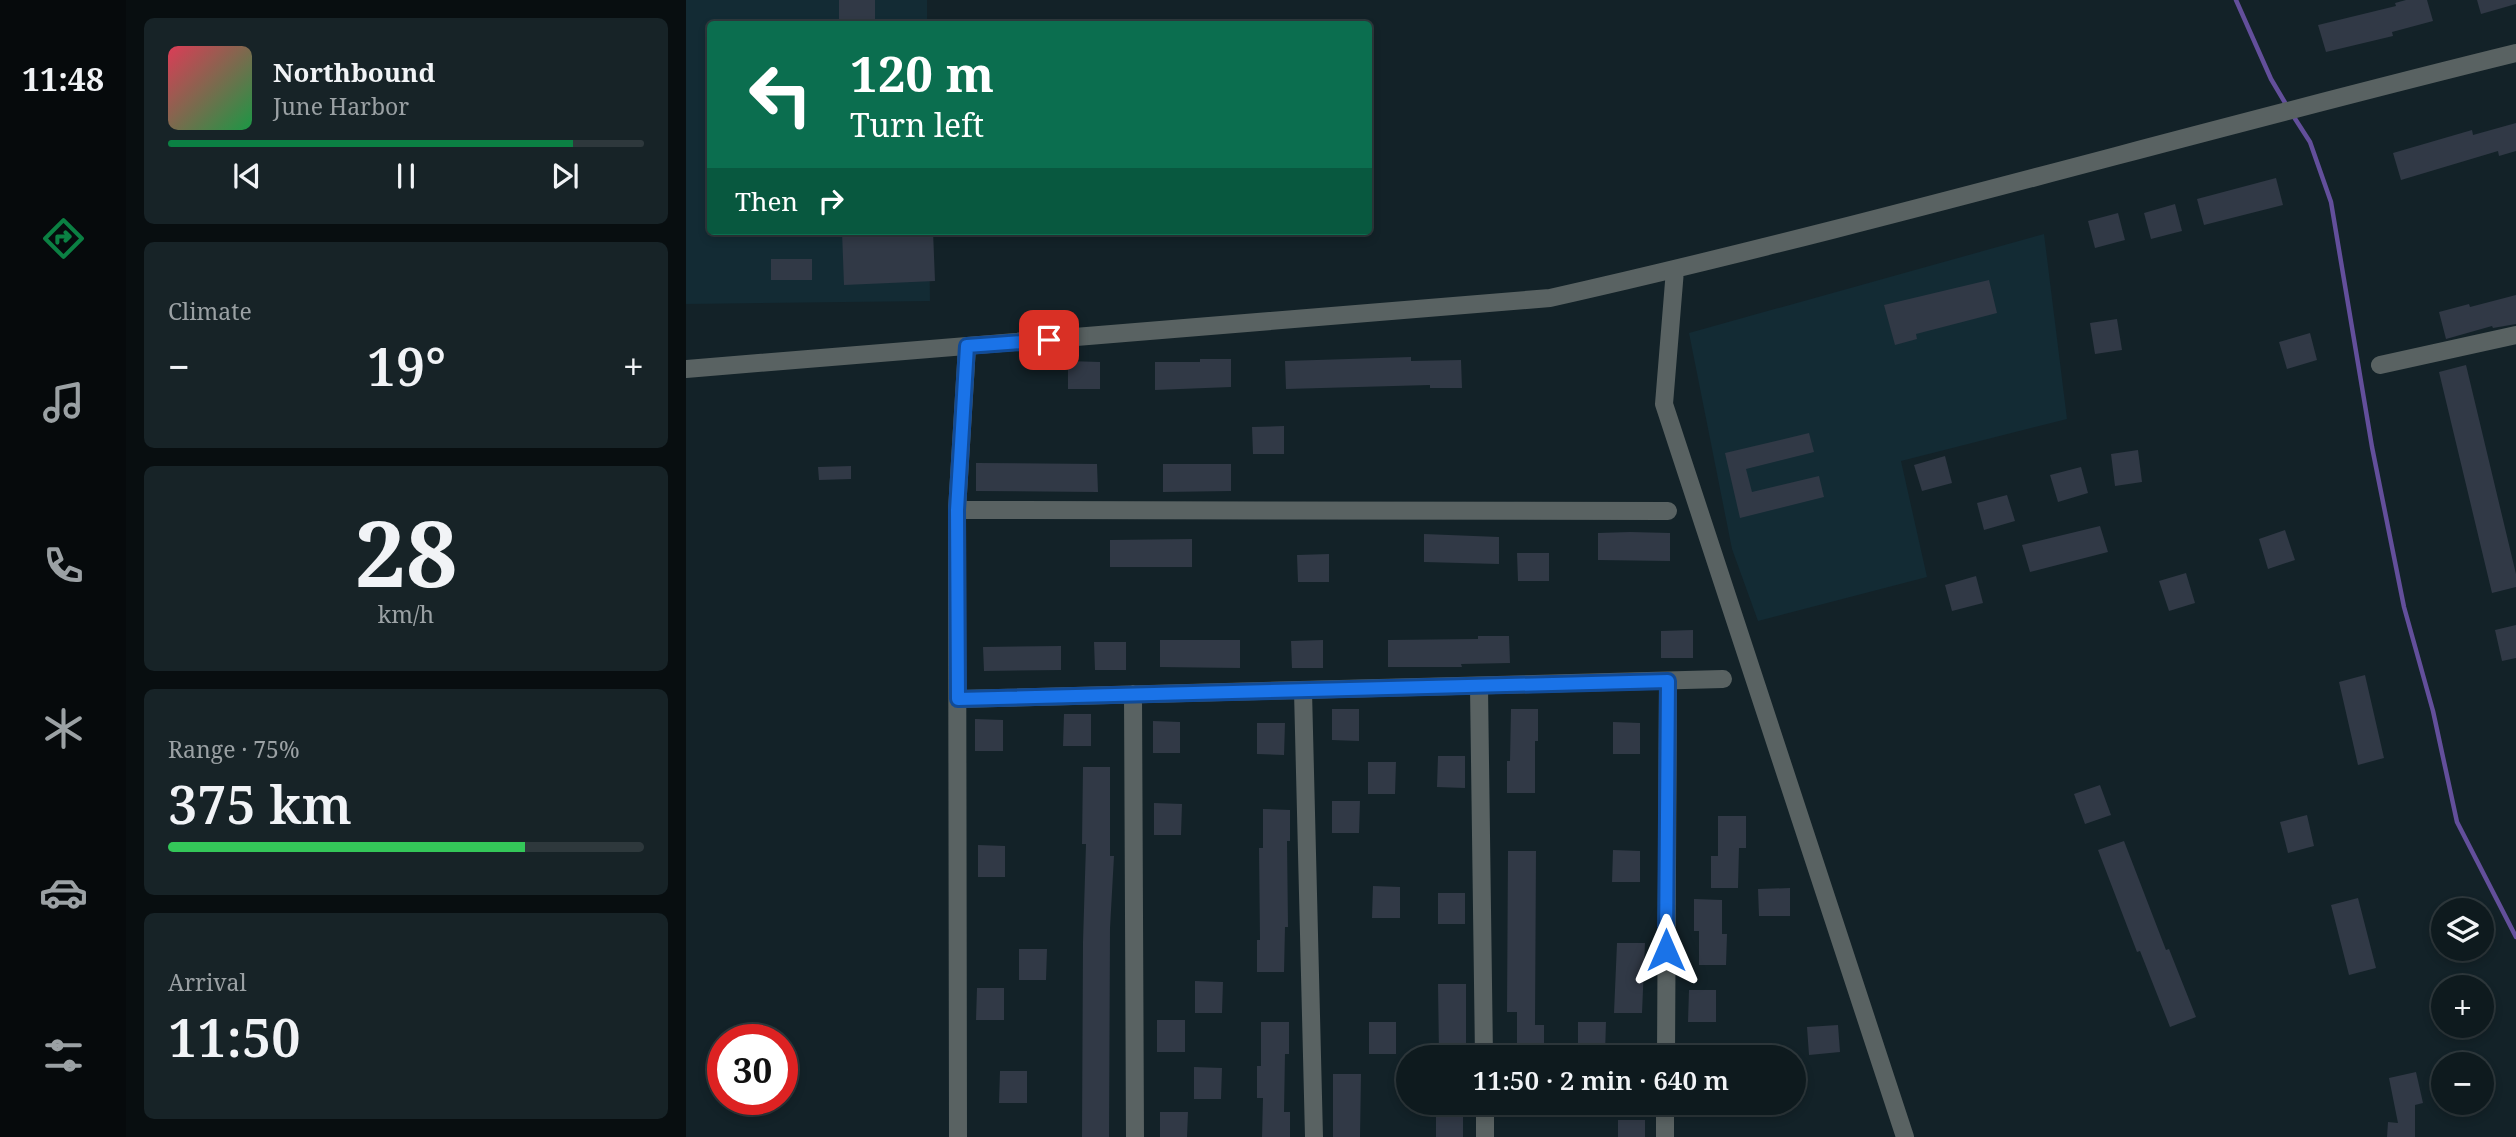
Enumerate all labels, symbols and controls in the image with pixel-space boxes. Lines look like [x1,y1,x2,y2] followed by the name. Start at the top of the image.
[850,40,994,106] text: 120 m
[735,49,826,140] icon: left
[273,54,435,90] text: Northbound
[22,57,104,100] text: 11:48
[273,90,409,122] text: June Harbor
[850,103,984,146] text: Turn left
[228,157,266,195] icon: previous
[387,157,425,195] icon: pause
[546,157,584,195] icon: next
[812,182,850,220] icon: right
[735,183,798,219] text: Then
[39,214,88,263] icon: directions
[168,295,252,327] text: Climate
[1019,310,1079,370] pin
[1030,321,1068,359] icon: arrive
[367,330,446,401] text: 19°
[168,340,190,392] text: −
[623,340,644,392] text: +
[39,378,88,427] icon: music
[355,490,457,614] text: 28
[39,541,88,590] icon: phone
[378,598,434,630] text: km/h
[39,704,88,753] icon: climate
[168,733,300,765] text: Range · 75%
[168,768,352,839] text: 375 km
[39,868,88,917] icon: car
[2431,898,2494,1115] map controls
[2431,898,2494,961] button: layers
[1629,913,1703,987] position arrow
[168,966,247,998] text: Arrival
[2431,975,2494,1038] button: +
[168,1001,301,1072] text: 11:50
[707,1024,798,1115] speed limit sign: 30
[39,1031,88,1080] icon: filters
[2431,1052,2494,1115] button: −
[1473,1062,1729,1098] text: 11:50 · 2 min · 640 m

